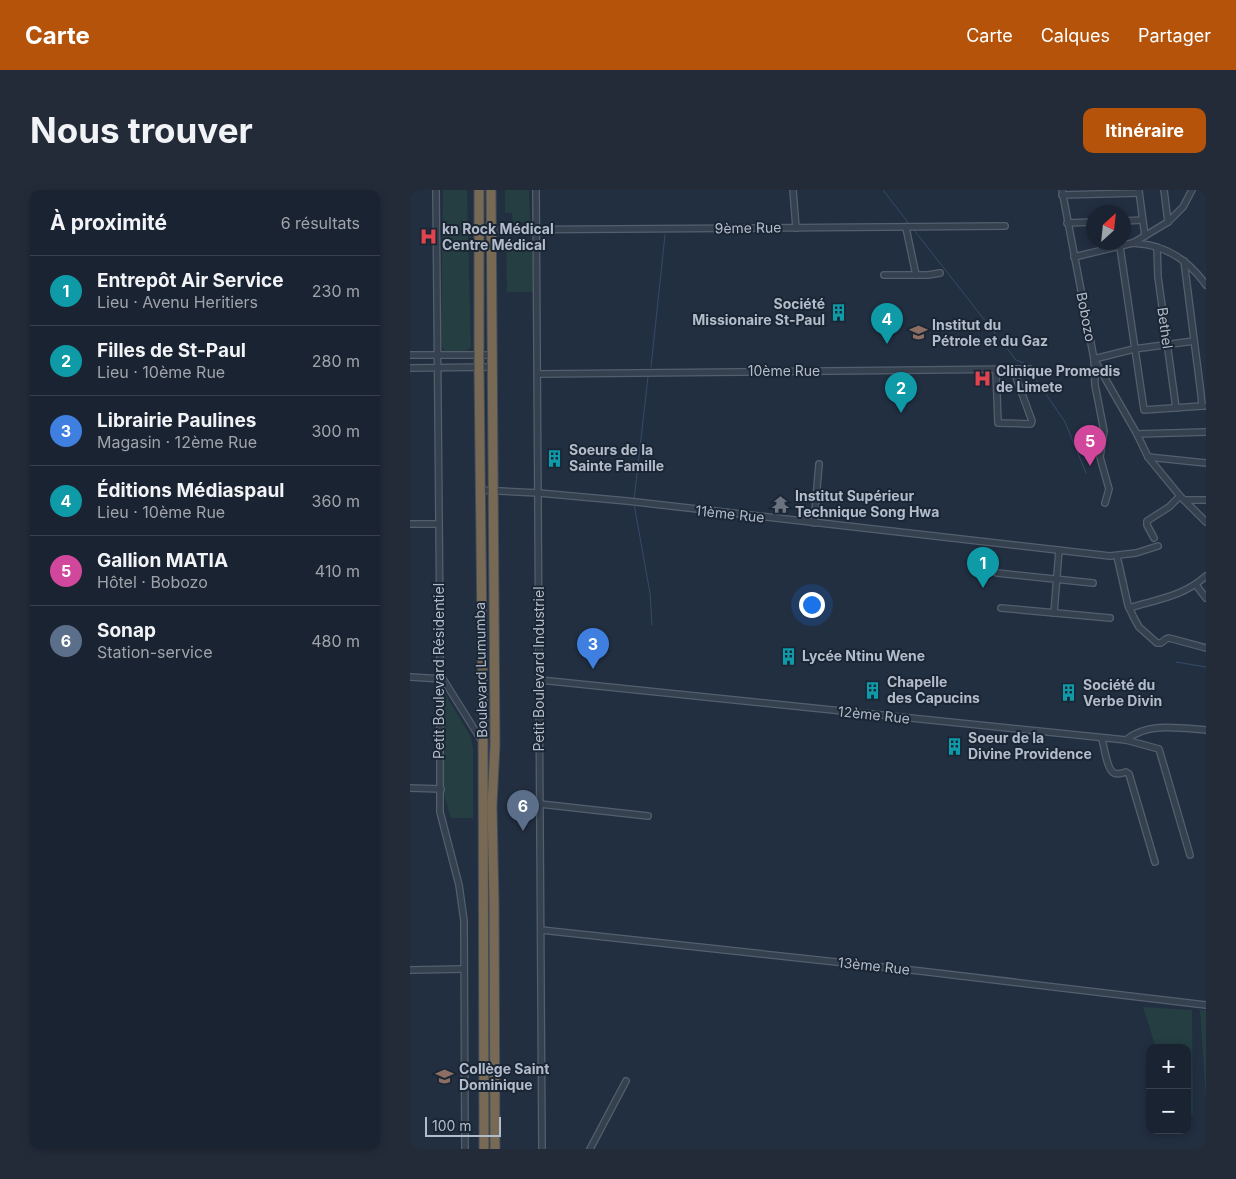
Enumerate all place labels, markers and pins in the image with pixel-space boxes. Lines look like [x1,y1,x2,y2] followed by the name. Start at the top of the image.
[442,220,554,253] place label: kn Rock Médical Centre Médical
[418,227,438,247] hospital icon: kn Rock Médical Centre Médical
[692,295,825,328] place label: Société Missionaire St-Paul
[829,302,849,322] building icon: Société Missionaire St-Paul
[871,303,903,344] pin: 4
[932,316,1048,349] place label: Institut du Pétrole et du Gaz
[908,323,928,343] school or university icon: Institut du Pétrole et du Gaz
[996,362,1120,395] place label: Clinique Promedis de Limete
[972,369,992,389] hospital icon: Clinique Promedis de Limete
[885,372,917,413] pin: 2
[1074,425,1106,466] pin: 5
[569,441,664,474] place label: Soeurs de la Sainte Famille
[545,448,565,468] building icon: Soeurs de la Sainte Famille
[795,487,939,520] place label: Institut Supérieur Technique Song Hwa
[771,494,791,514] temple icon: Institut Supérieur Technique Song Hwa
[967,547,999,588] pin: 1
[577,628,609,669] pin: 3
[778,646,798,666] building icon: Lycée Ntinu Wene
[802,647,925,664] place label: Lycée Ntinu Wene
[887,673,980,706] place label: Chapelle des Capucins
[1083,676,1162,709] place label: Société du Verbe Divin
[863,680,883,700] building icon: Chapelle des Capucins
[1059,683,1079,703] building icon: Société du Verbe Divin
[968,729,1092,762] place label: Soeur de la Divine Providence
[944,736,964,756] building icon: Soeur de la Divine Providence
[507,790,539,831] pin: 6
[459,1060,549,1093] place label: Collège Saint Dominique
[435,1067,455,1087] school or university icon: Collège Saint Dominique

